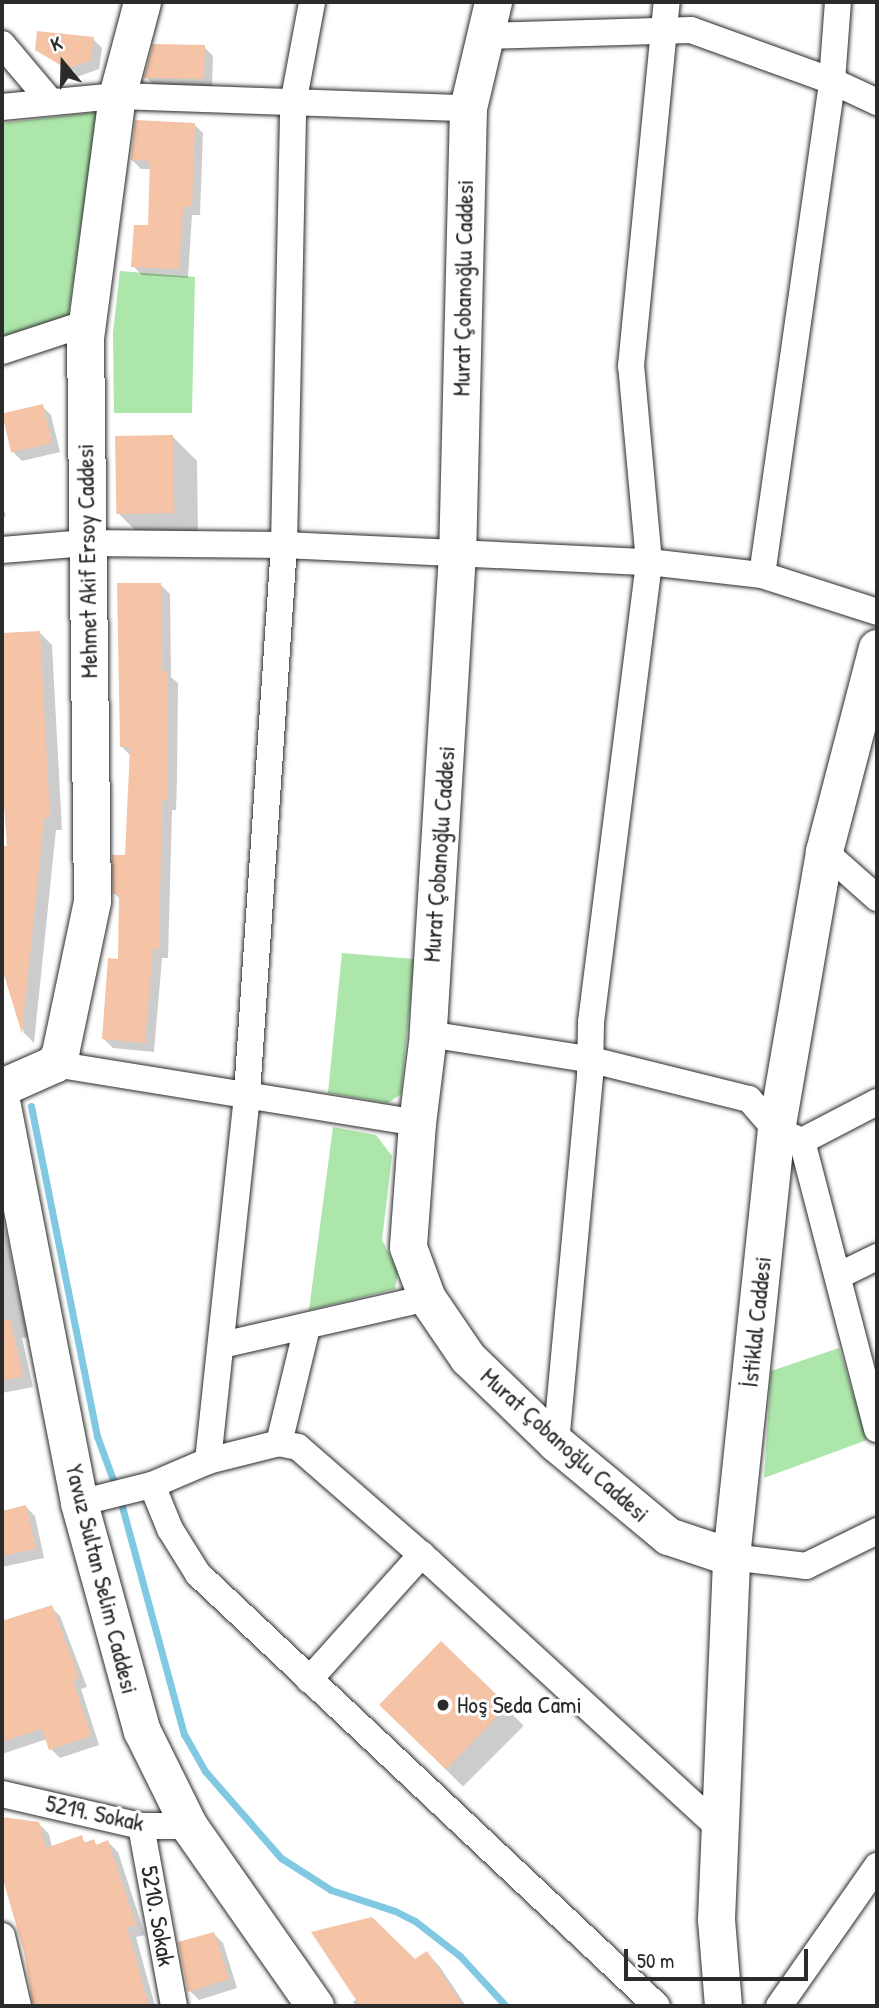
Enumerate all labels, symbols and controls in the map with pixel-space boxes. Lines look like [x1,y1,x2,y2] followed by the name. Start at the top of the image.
[28,28,98,98] north arrow
[47,29,65,57] text: K
[447,179,479,397] street label: Murat Çobanoğlu Caddesi
[71,443,103,679] street label: Mehmet Akif Ersoy Caddesi
[417,745,461,963] street label: Murat Çobanoğlu Caddesi
[735,1255,777,1389] street label: İstiklal Caddesi
[475,1362,655,1528] street label: Murat Çobanoğlu Caddesi
[60,1461,144,1697] street label: Yavuz Sultan Selim Caddesi
[457,1691,582,1719] place label: Hoş Seda Cami
[435,1697,451,1713] marker: Hoş Seda Cami
[43,1789,147,1837] street label: 5219. Sokak
[135,1864,181,1968] street label: 5210. Sokak
[627,1934,811,1978] scale bar
[637,1946,674,1975] text: 50 m

